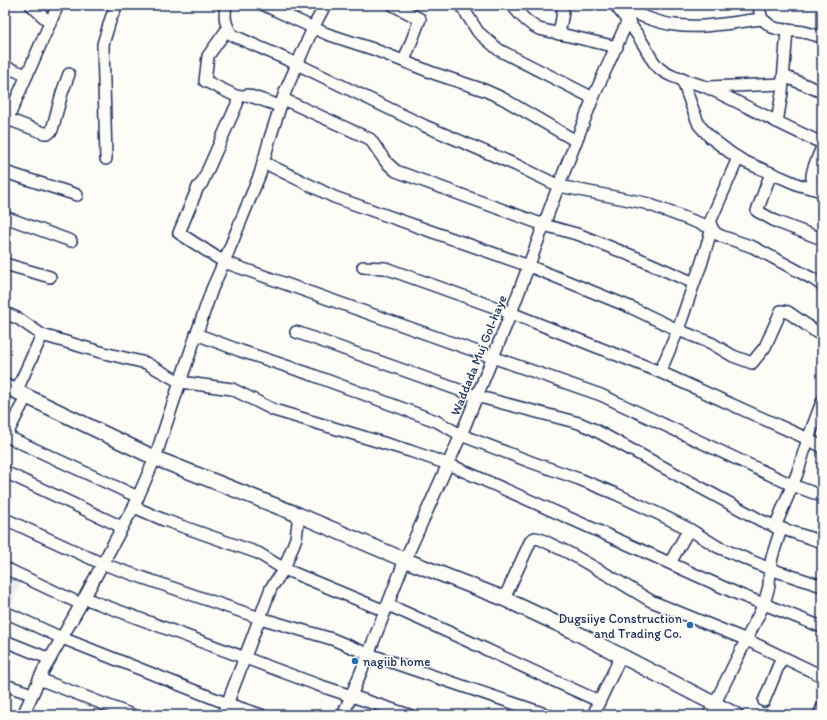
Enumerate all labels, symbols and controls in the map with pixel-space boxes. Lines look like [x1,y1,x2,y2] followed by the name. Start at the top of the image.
[447,293,510,418] street label: Waddada Muj Gol-haye
[558,611,683,641] place label: Dugsiiye Construction and Trading Co.
[685,620,695,630] marker: Dugsiiye Construction and Trading Co.
[363,654,430,669] place label: nagiib home
[350,656,360,666] marker: nagiib home

